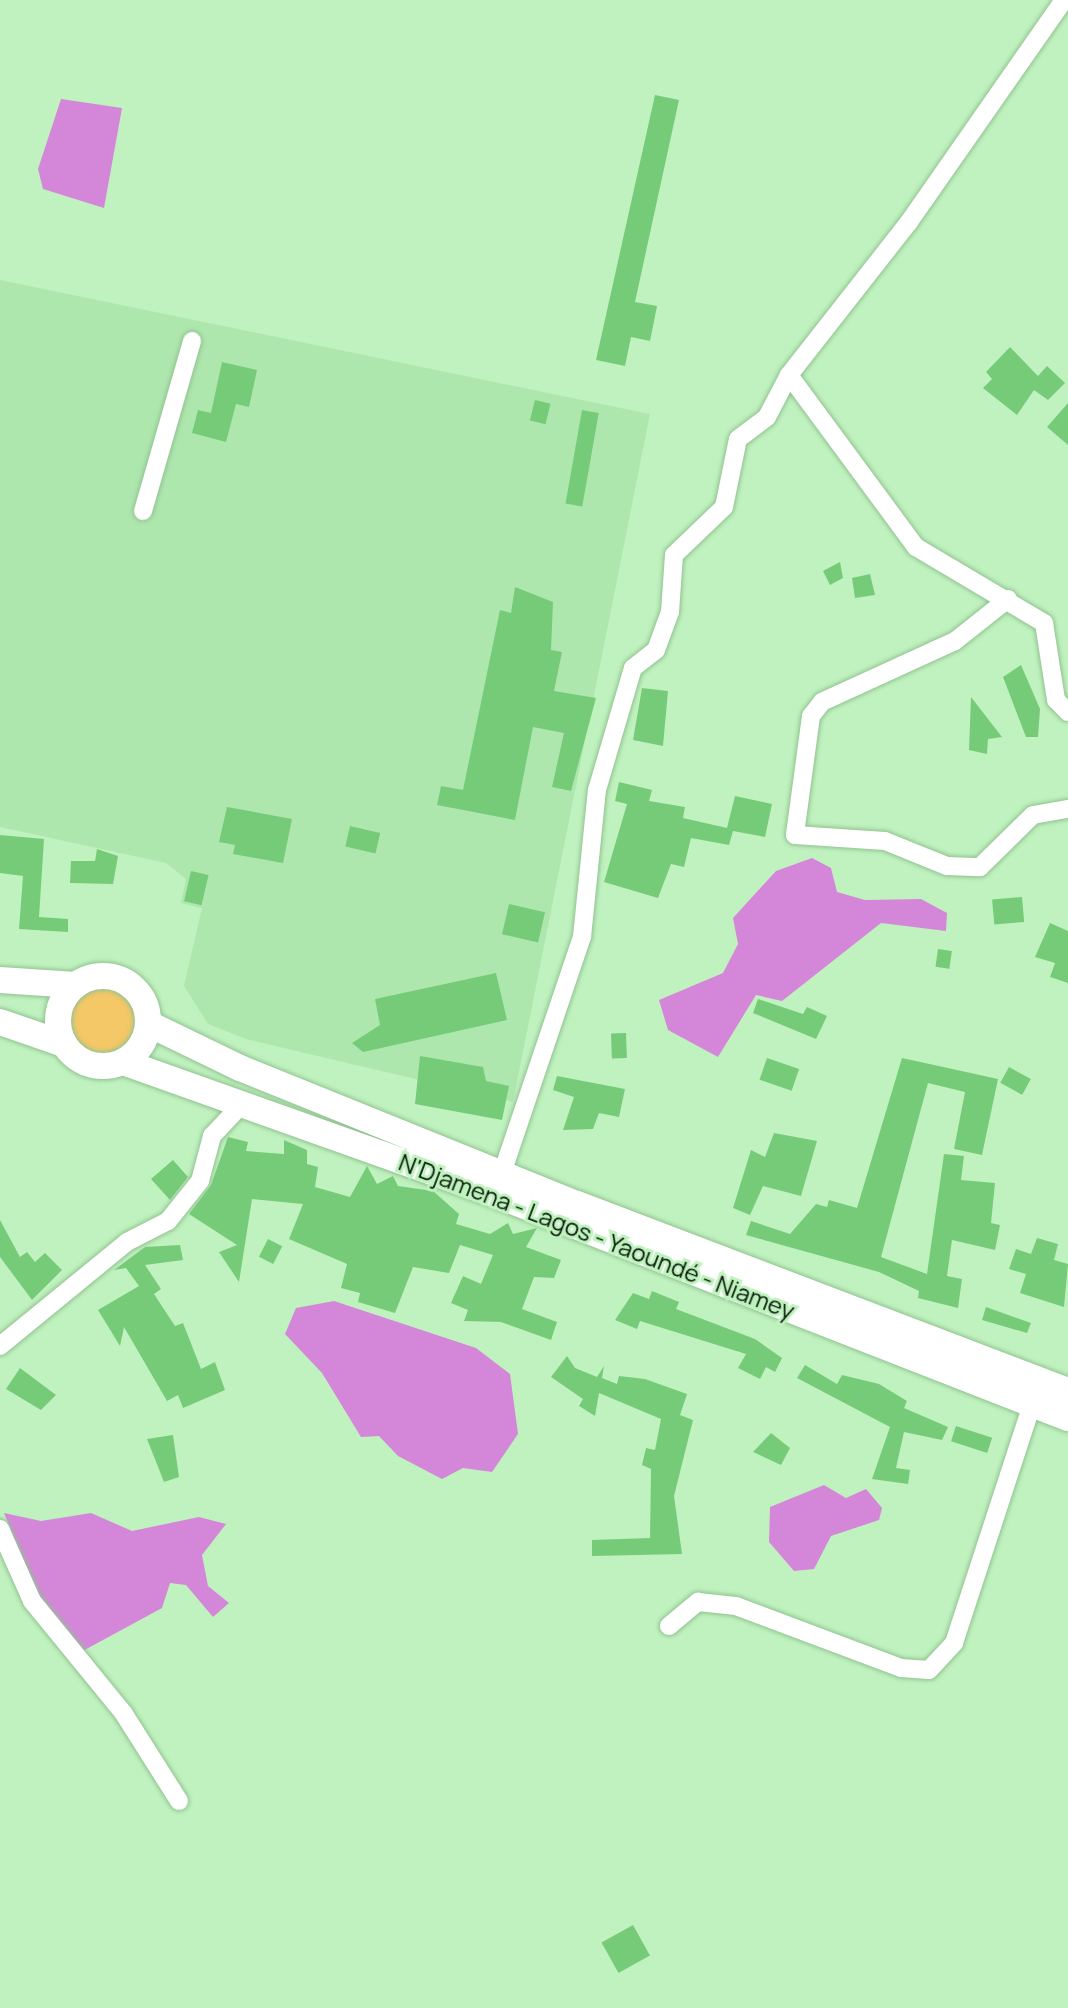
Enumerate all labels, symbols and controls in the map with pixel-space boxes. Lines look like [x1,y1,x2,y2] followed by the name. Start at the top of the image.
[395,1147,799,1325] street label: N'Djamena - Lagos - Yaoundé - Niamey

